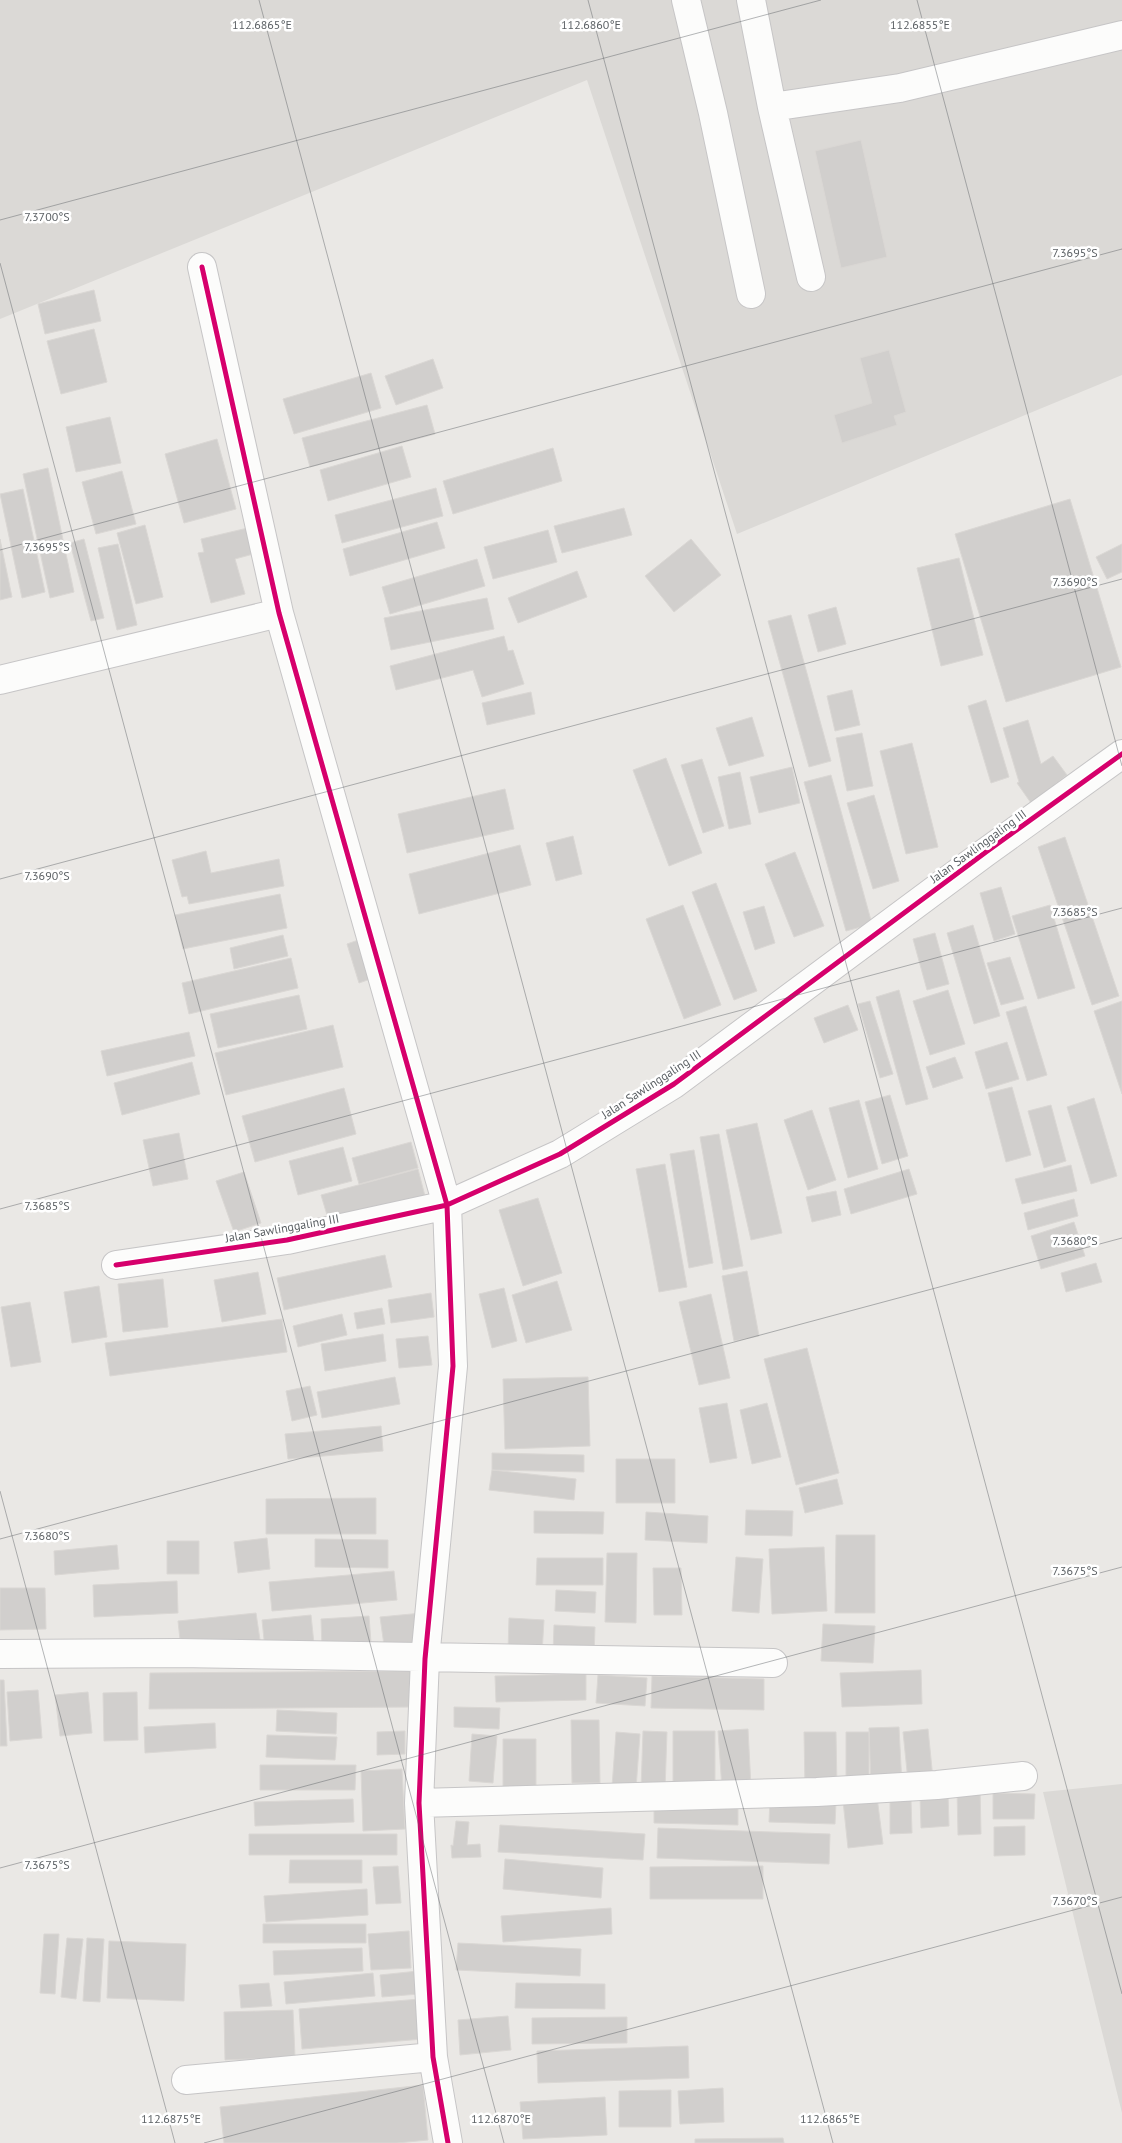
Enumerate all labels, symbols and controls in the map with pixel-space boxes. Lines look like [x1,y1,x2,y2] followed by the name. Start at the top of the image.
[232,17,292,32] text: 112.6865°E
[561,17,621,32] text: 112.6860°E
[890,17,950,32] text: 112.6855°E
[24,209,70,224] text: 7.3700°S
[1052,245,1098,260] text: 7.3695°S
[24,539,70,554] text: 7.3695°S
[1052,574,1098,589] text: 7.3690°S
[926,806,1029,887] street label: Jalan Sawlinggaling III
[24,868,70,883] text: 7.3690°S
[1052,904,1098,919] text: 7.3685°S
[598,1046,703,1122] street label: Jalan Sawlinggaling III
[24,1198,70,1213] text: 7.3685°S
[223,1211,340,1246] street label: Jalan Sawlinggaling III
[1052,1233,1098,1248] text: 7.3680°S
[24,1528,70,1543] text: 7.3680°S
[1052,1563,1098,1578] text: 7.3675°S
[24,1857,70,1872] text: 7.3675°S
[1052,1893,1098,1908] text: 7.3670°S
[141,2111,201,2126] text: 112.6875°E
[471,2111,531,2126] text: 112.6870°E
[800,2111,860,2126] text: 112.6865°E

